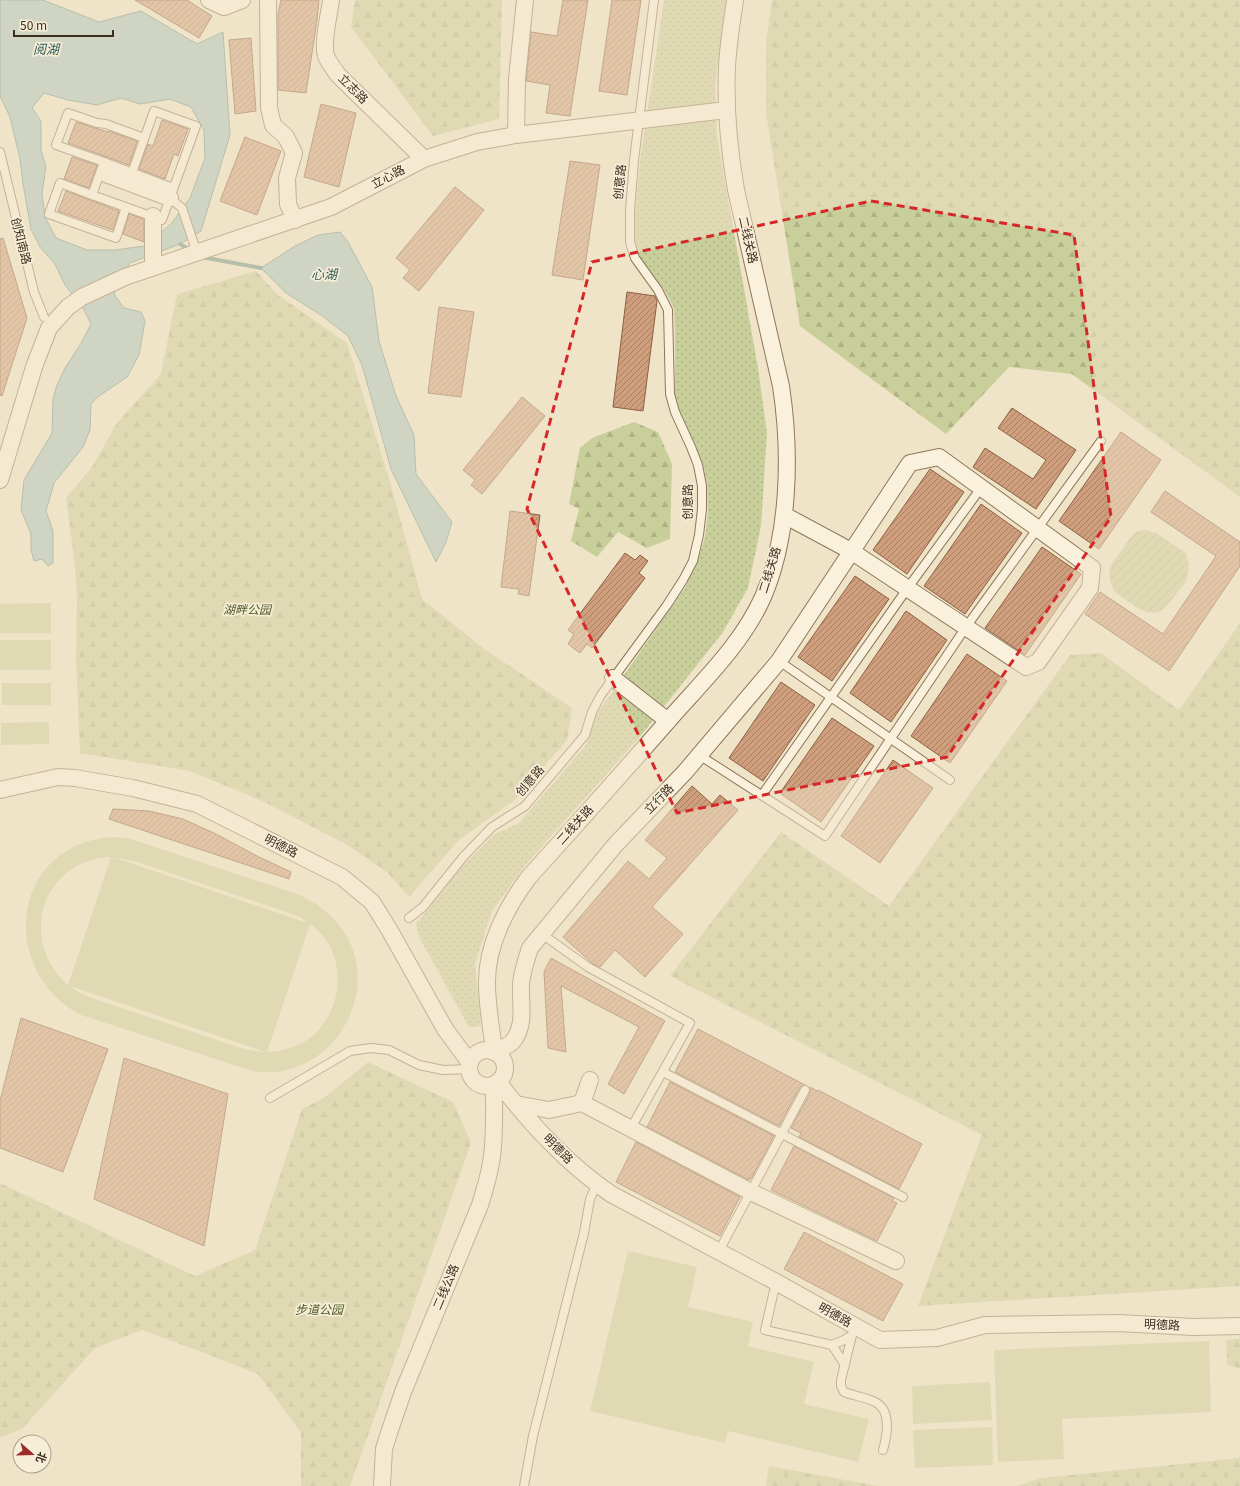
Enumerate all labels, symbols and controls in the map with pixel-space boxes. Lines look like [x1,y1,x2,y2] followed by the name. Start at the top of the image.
[14,12,113,38] scale bar
[20,16,47,33] text: 50 m
[33,39,61,58] water label: 阅湖
[335,69,373,107] street label: 立志路
[367,160,407,191] street label: 立心路
[608,163,629,201] street label: 创意路
[736,214,763,265] street label: 二线关路
[8,215,37,266] street label: 创知南路
[311,264,339,283] water label: 心湖
[678,484,695,520] street label: 创意路
[753,544,784,595] street label: 二线关路
[223,600,273,617] park label: 湖畔公园
[511,761,547,799] street label: 创意路
[639,779,677,817] street label: 立行路
[552,800,596,848] street label: 二线关路
[262,829,302,860] street label: 明德路
[540,1129,578,1167] street label: 明德路
[427,1261,462,1312] street label: 二线公路
[816,1298,856,1330] street label: 明德路
[295,1300,345,1317] park label: 步道公园
[1144,1314,1181,1333] street label: 明德路
[12,1434,52,1474] north arrow
[33,1450,52,1466] text: 北

